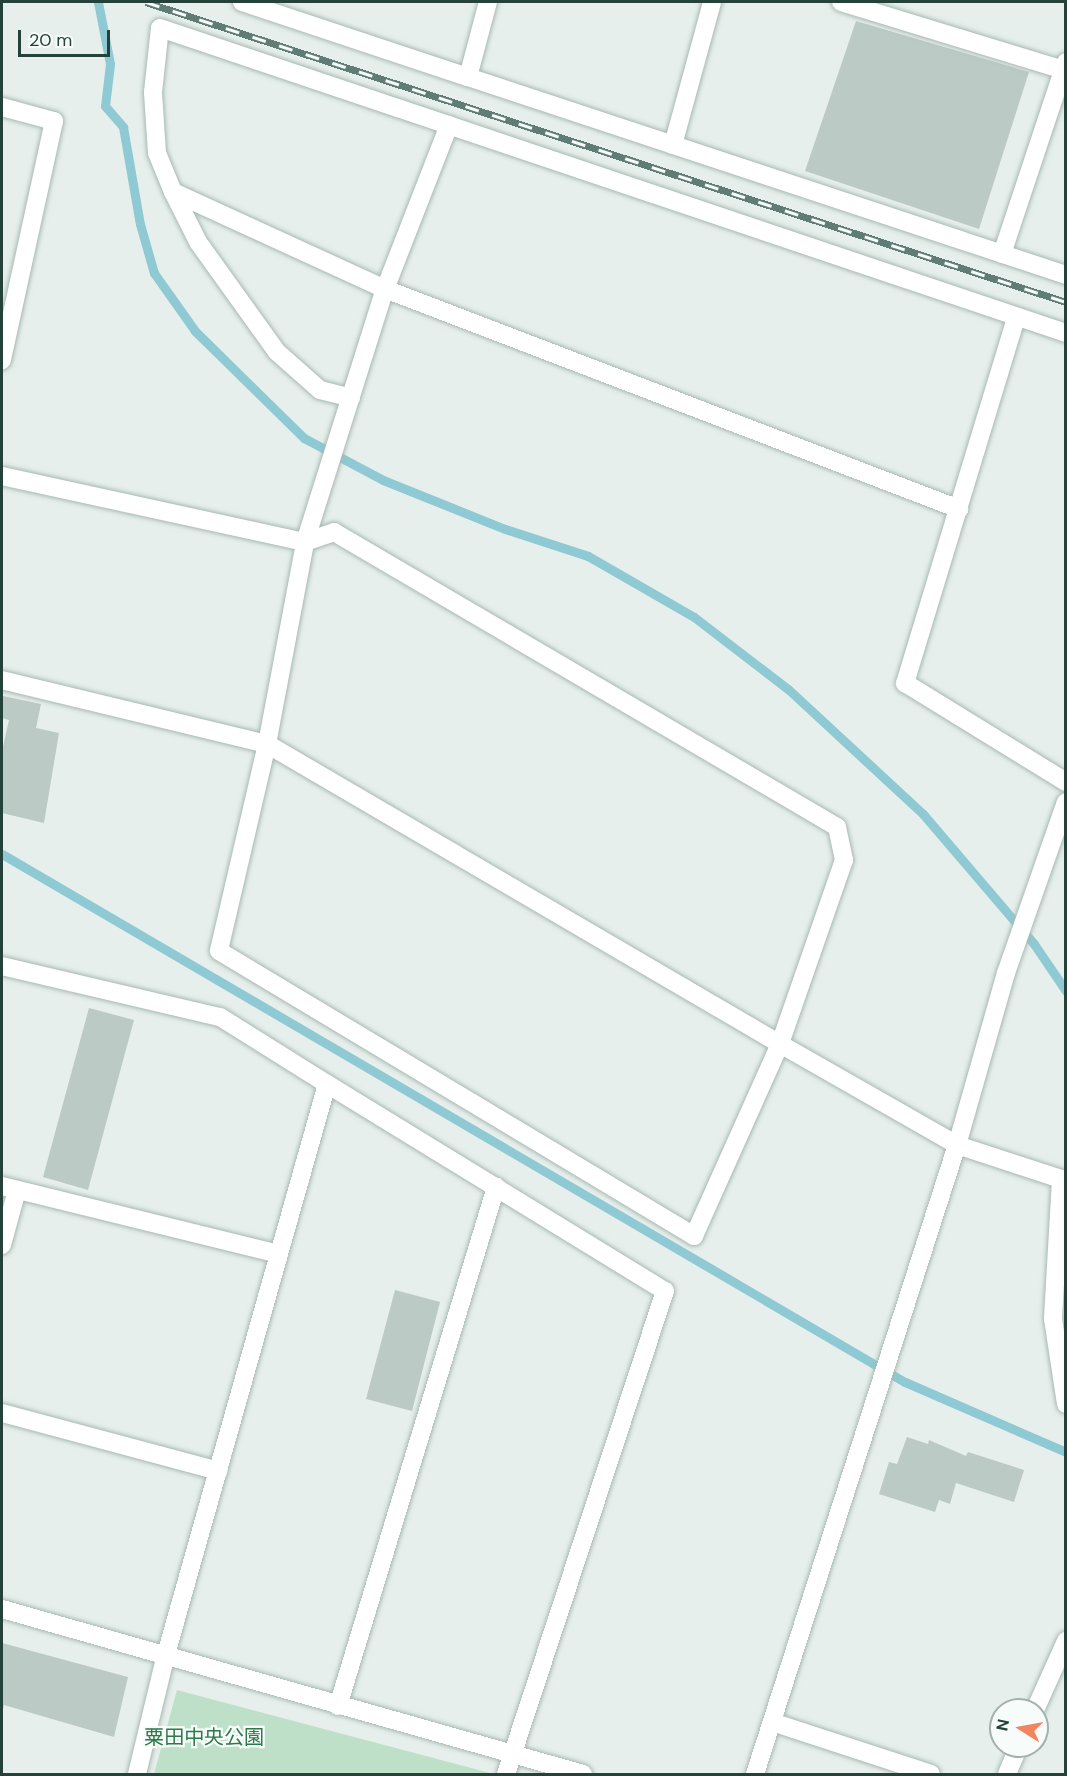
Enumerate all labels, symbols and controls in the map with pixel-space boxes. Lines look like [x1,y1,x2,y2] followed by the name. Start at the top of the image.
[21,18,112,56] scale bar
[29,28,72,52] text: 20 m
[989,1698,1049,1758] north arrow
[991,1717,1014,1733] text: N
[144,1725,264,1749] park label: 粟田中央公園

